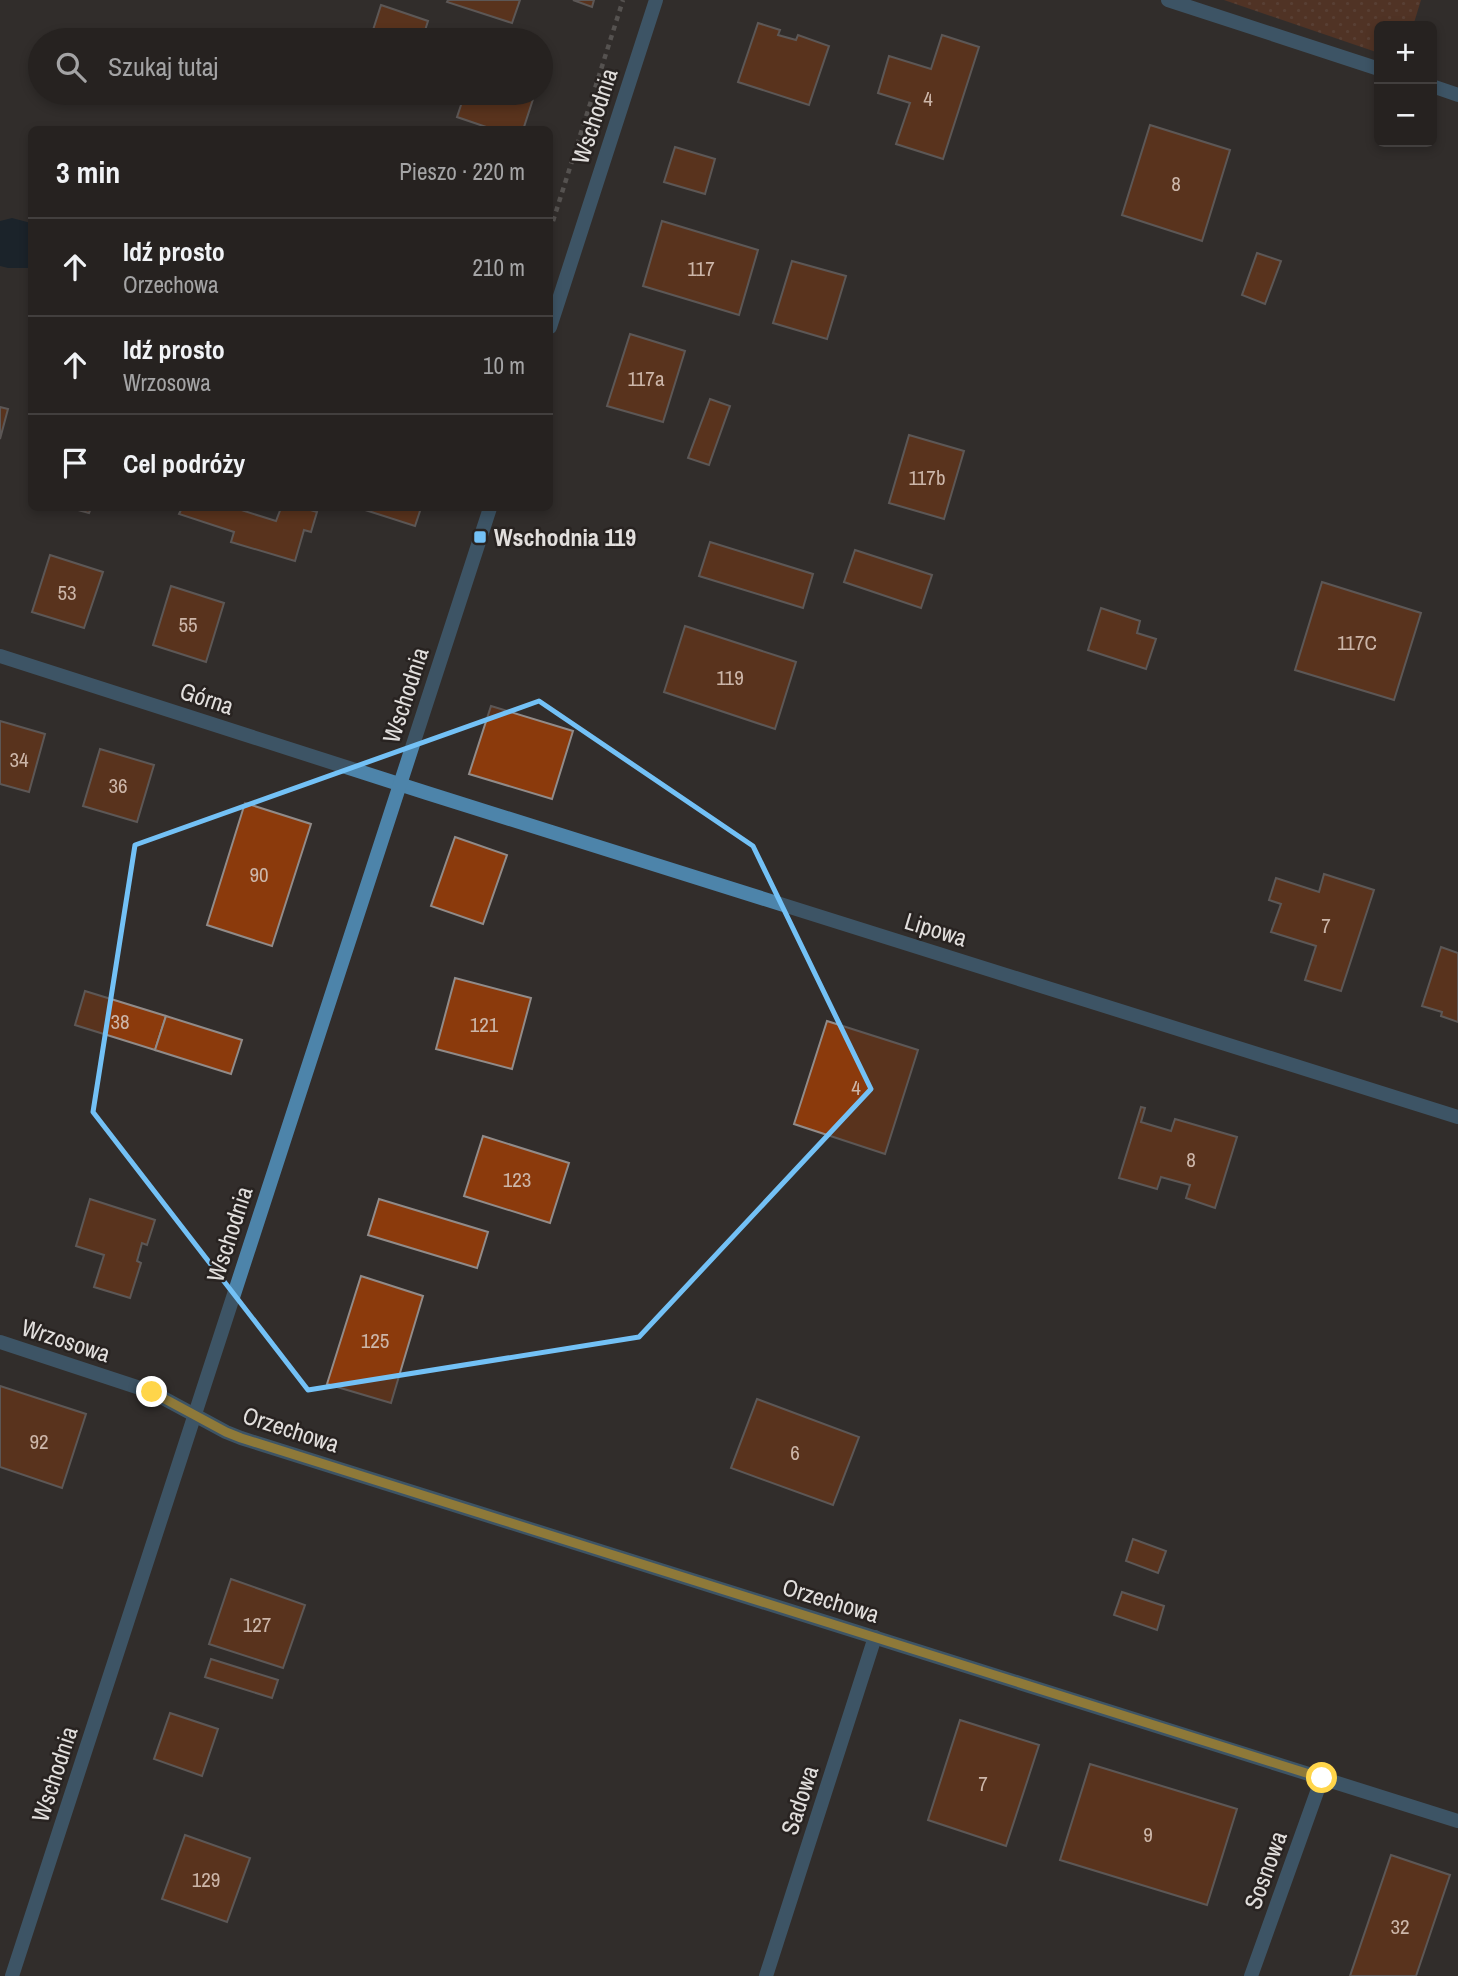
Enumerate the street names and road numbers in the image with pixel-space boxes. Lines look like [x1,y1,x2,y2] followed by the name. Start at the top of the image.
[564,64,624,168] street label: Wschodnia
[375,643,435,747] street label: Wschodnia
[176,674,238,722] street label: Górna
[901,904,971,954] street label: Lipowa
[199,1182,259,1286] street label: Wschodnia
[18,1311,115,1369] street label: Wrzosowa
[239,1398,343,1460] street label: Orzechowa
[779,1570,883,1630] street label: Orzechowa
[24,1722,84,1826] street label: Wschodnia
[773,1761,825,1839] street label: Sadowa
[1236,1826,1294,1914] street label: Sosnowa

